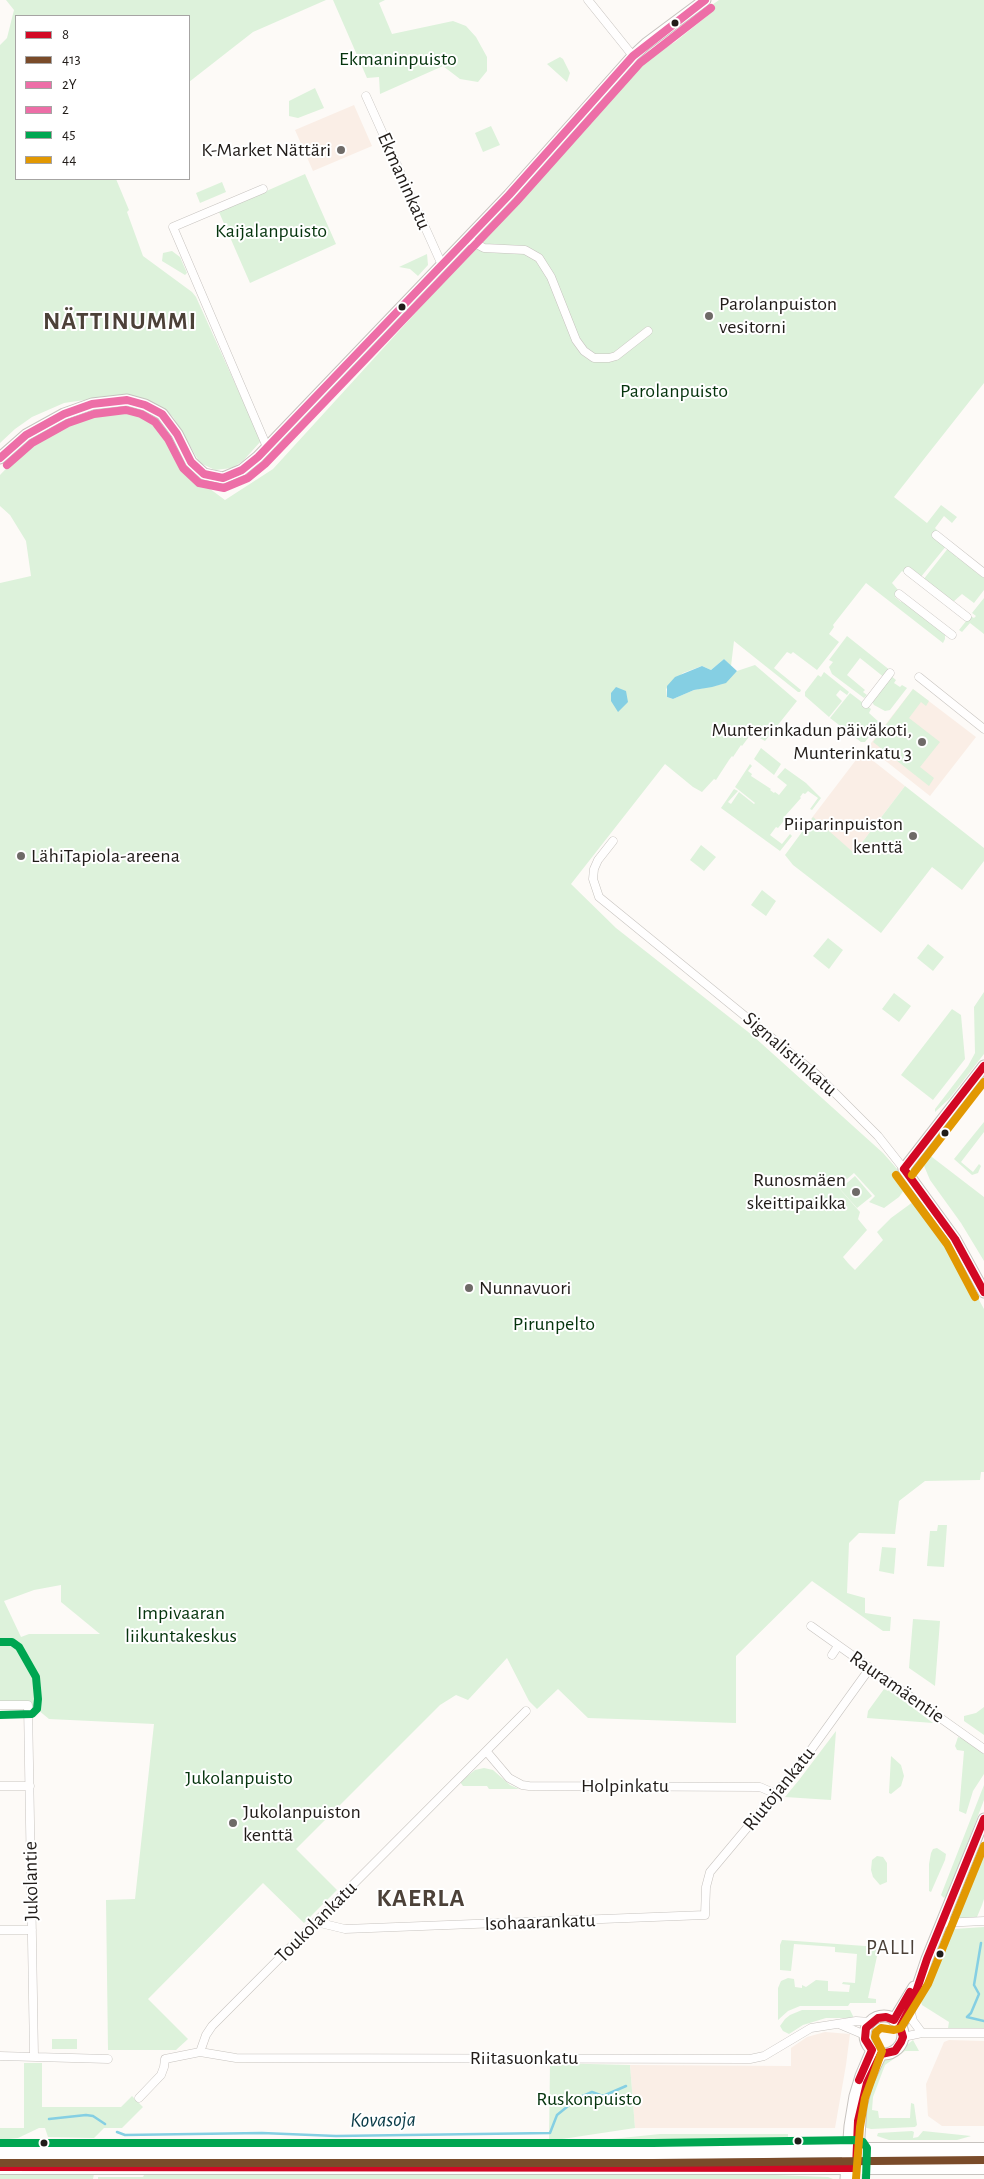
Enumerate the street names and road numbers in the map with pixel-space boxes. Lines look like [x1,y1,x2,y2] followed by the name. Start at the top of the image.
[372,129,436,233] street label: Ekmaninkatu
[738,1007,842,1101] street label: Signalistinkatu
[845,1645,949,1729] street label: Rauramäentie
[738,1742,820,1836] street label: Riutojankatu
[581,1774,669,1798] street label: Holpinkatu
[18,1841,44,1921] street label: Jukolantie
[270,1876,362,1968] street label: Toukolankatu
[484,1908,596,1936] street label: Isohaarankatu
[470,2046,578,2070] street label: Riitasuonkatu

